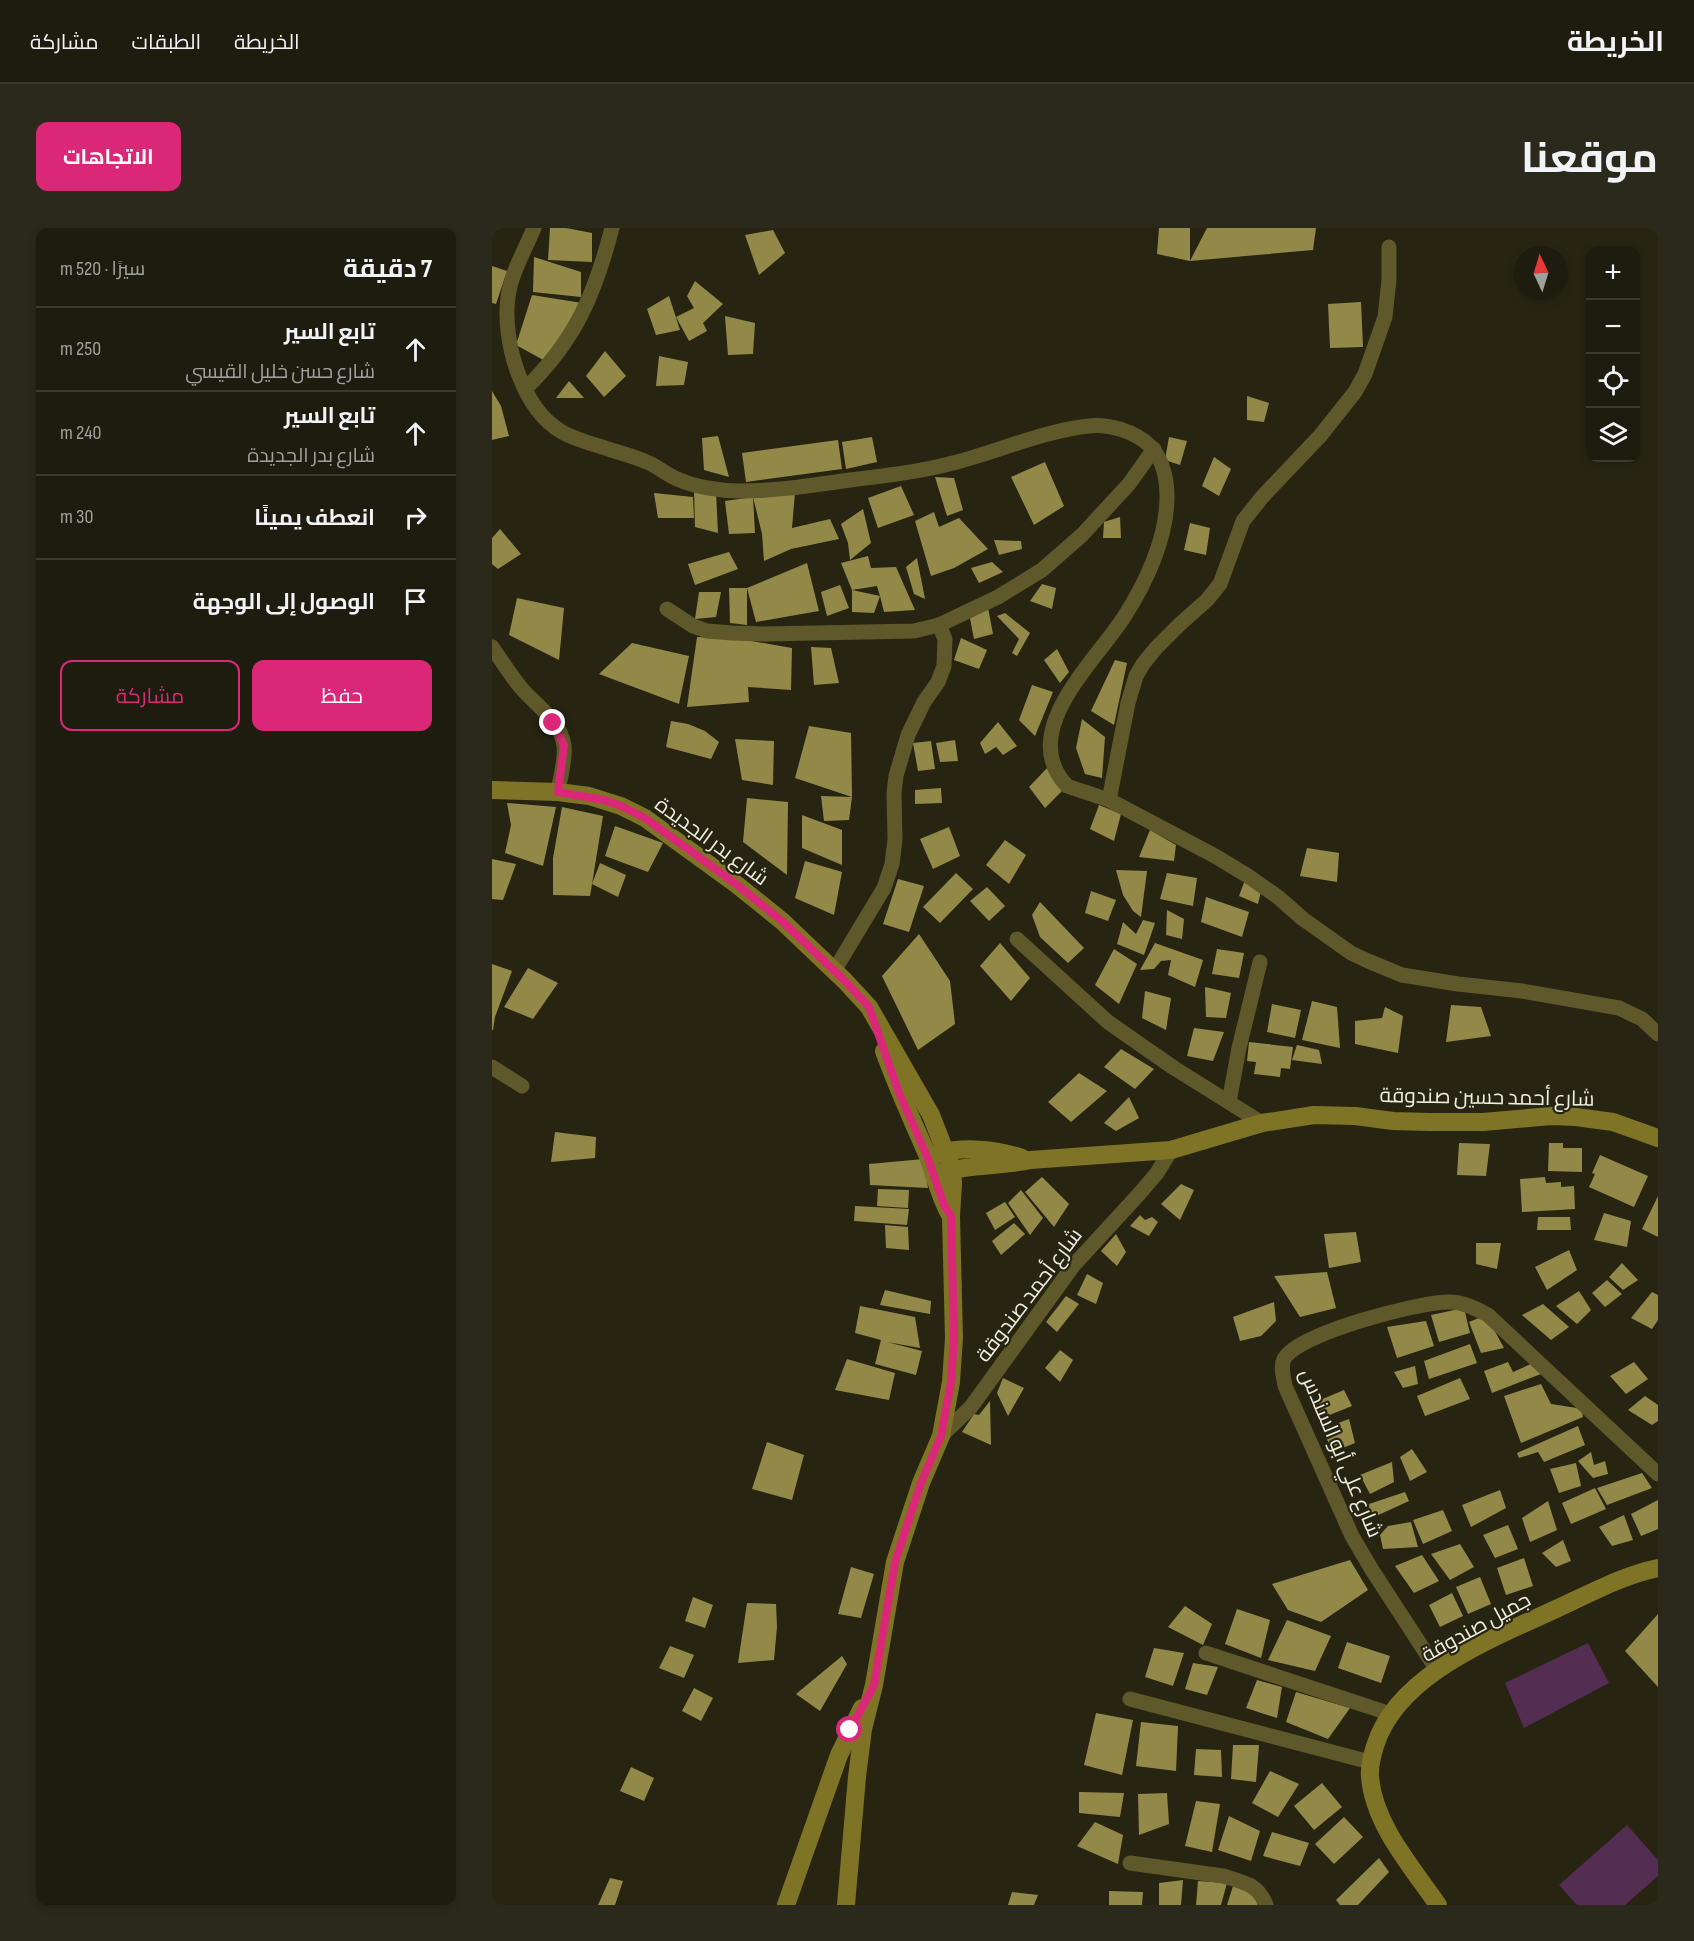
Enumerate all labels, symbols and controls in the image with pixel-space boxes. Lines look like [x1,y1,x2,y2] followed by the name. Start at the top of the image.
[1567,26,1664,59] text: الخريطة
[30,30,99,55] text: مشاركة
[132,30,201,55] text: الطبقات
[234,30,300,55] text: الخريطة
[36,122,181,191] button: الاتجاهات
[1521,134,1658,185] text: موقعنا
[1514,246,1568,300] north arrow
[1586,246,1640,462] map controls
[1586,246,1640,300] button: +
[343,254,432,285] text: 7 دقيقة
[60,257,145,281] text: سيرًا · 520 m
[1586,300,1640,354] button: −
[284,319,375,346] text: تابع السير
[399,333,432,366] icon: ahead
[60,337,101,361] text: 250 m
[1586,354,1640,408] button: locate
[185,360,375,384] text: شارع حسن خليل القيسي
[284,403,375,430] text: تابع السير
[1586,408,1640,462] button: layers
[399,417,432,450] icon: ahead
[60,421,101,445] text: 240 m
[247,444,375,468] text: شارع بدر الجديدة
[399,501,432,534] icon: right
[60,505,93,529] text: 30 m
[254,505,375,532] text: انعطف يمينًا
[399,585,432,618] icon: arrive
[193,589,375,616] text: الوصول إلى الوجهة
[60,660,240,731] button: مشاركة
[252,660,432,731] button: حفظ
[539,709,565,735] route end
[650,792,773,892] street label: شارع بدر الجديدة
[1379,1082,1595,1113] street label: شارع أحمد حسين صندوقة
[970,1223,1089,1368] street label: شارع أحمد صندوقة
[1291,1365,1388,1543] street label: شارع علي أبو السندس
[1417,1587,1535,1668] street label: جميل صندوقة
[836,1716,862,1742] route start

